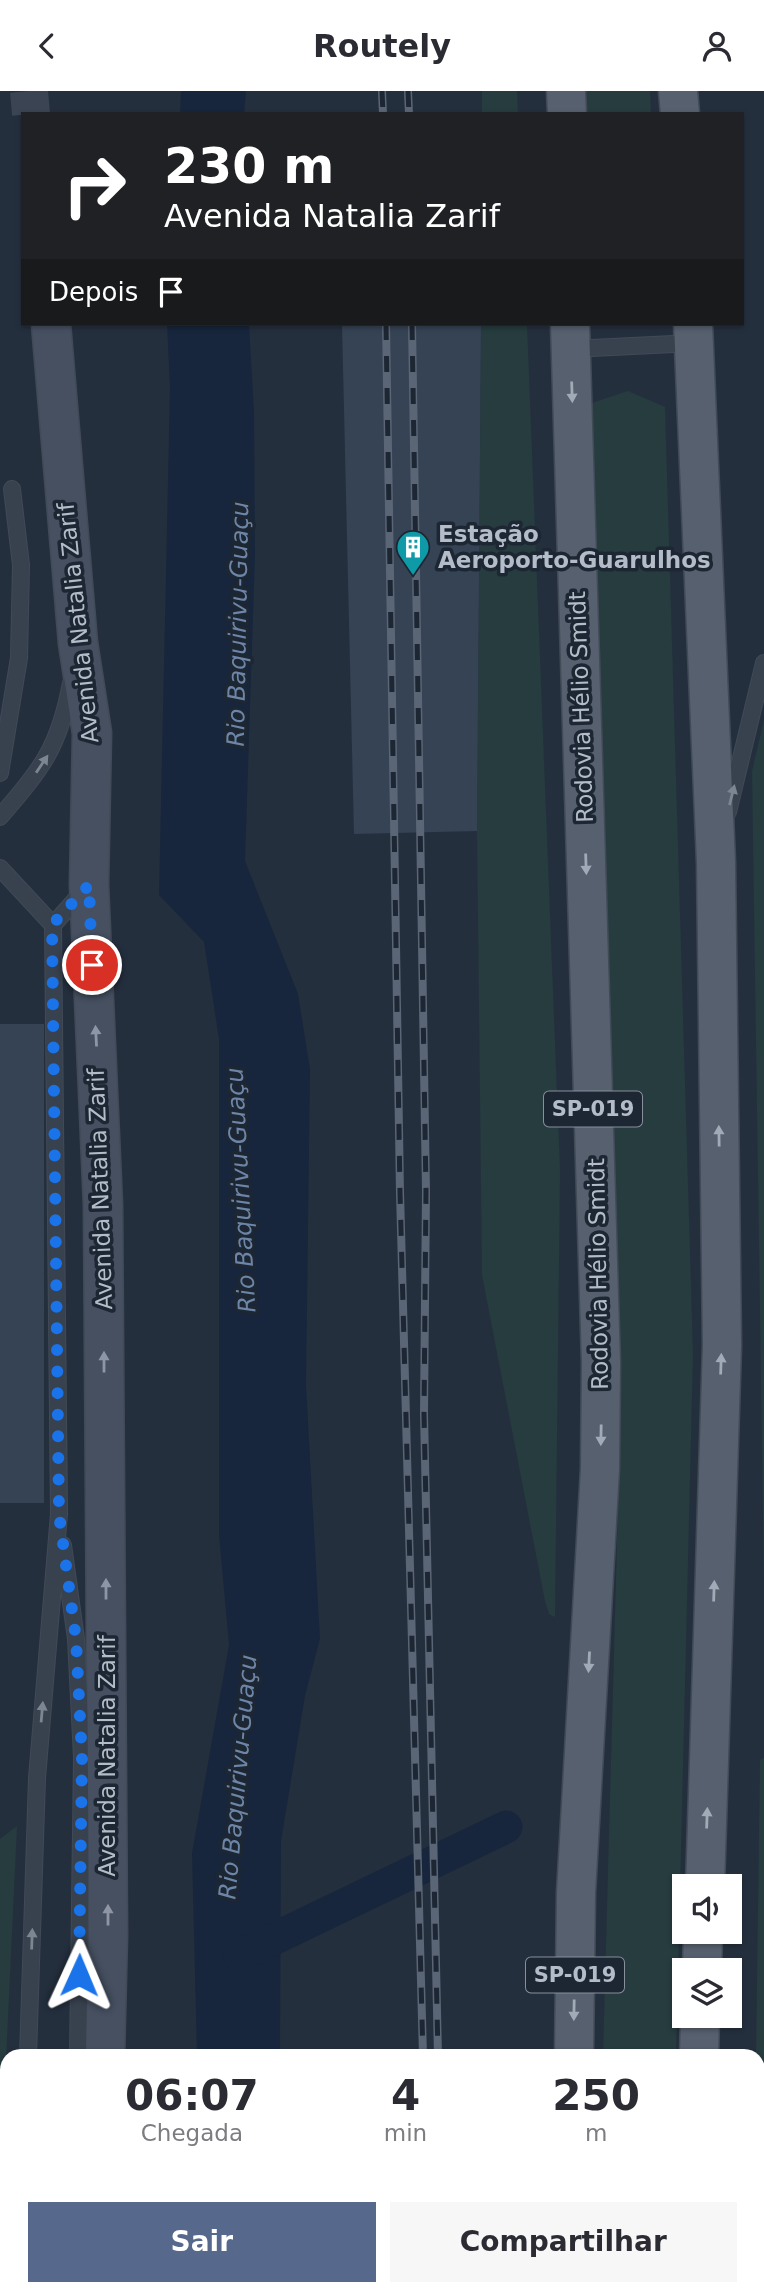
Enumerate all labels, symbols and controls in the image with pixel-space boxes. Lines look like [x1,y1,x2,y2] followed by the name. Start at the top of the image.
[28,27,66,65] icon: back
[313,27,451,65] text: Routely
[698,27,736,65] icon: person
[164,138,334,195] text: 230 m
[49,140,140,231] icon: right
[164,197,500,235] text: Avenida Natalia Zarif
[152,273,190,311] icon: arrive
[49,277,138,307] text: Depois
[566,381,577,403] one-way arrow
[52,501,104,744] street label: Avenida Natalia Zarif
[222,501,254,747] water label: Rio Baquirivu-Guaçu
[438,521,711,573] place label: Estação Aeroporto-Guarulhos
[394,528,432,577] building icon: Estação Aeroporto-Guarulhos
[564,591,598,823] street label: Rodovia Hélio Smidt
[36,754,49,774] one-way arrow
[727,784,738,806] one-way arrow
[580,854,591,876] one-way arrow
[62,935,122,995] pin
[73,946,111,984] icon: arrive
[90,1025,101,1047] one-way arrow
[83,1067,117,1310] street label: Avenida Natalia Zarif
[221,1067,261,1313] water label: Rio Baquirivu-Guaçu
[544,1091,642,1127] road number: SP-019
[713,1125,725,1147] one-way arrow
[583,1158,613,1390] street label: Rodovia Hélio Smidt
[98,1350,110,1372] one-way arrow
[715,1352,727,1374] one-way arrow
[595,1424,606,1446] one-way arrow
[100,1578,112,1600] one-way arrow
[708,1580,719,1602] one-way arrow
[94,1634,120,1877] street label: Avenida Natalia Zarif
[583,1651,594,1673] one-way arrow
[213,1654,263,1900] water label: Rio Baquirivu-Guaçu
[37,1701,48,1723] one-way arrow
[701,1807,712,1829] one-way arrow
[672,1874,742,2028] map controls
[672,1874,742,1944] button: sound
[102,1903,113,1925] one-way arrow
[26,1928,37,1950] one-way arrow
[42,1938,116,2012] position arrow
[526,1958,624,1993] road number: SP-019
[672,1958,742,2028] button: layers
[569,2000,580,2022] one-way arrow
[125,2071,259,2120] text: 06:07
[391,2071,420,2120] text: 4
[552,2071,640,2120] text: 250
[141,2120,243,2146] text: Chegada
[384,2120,427,2146] text: min
[585,2120,607,2146] text: m
[28,2202,376,2282] button: Sair
[390,2202,737,2282] button: Compartilhar

